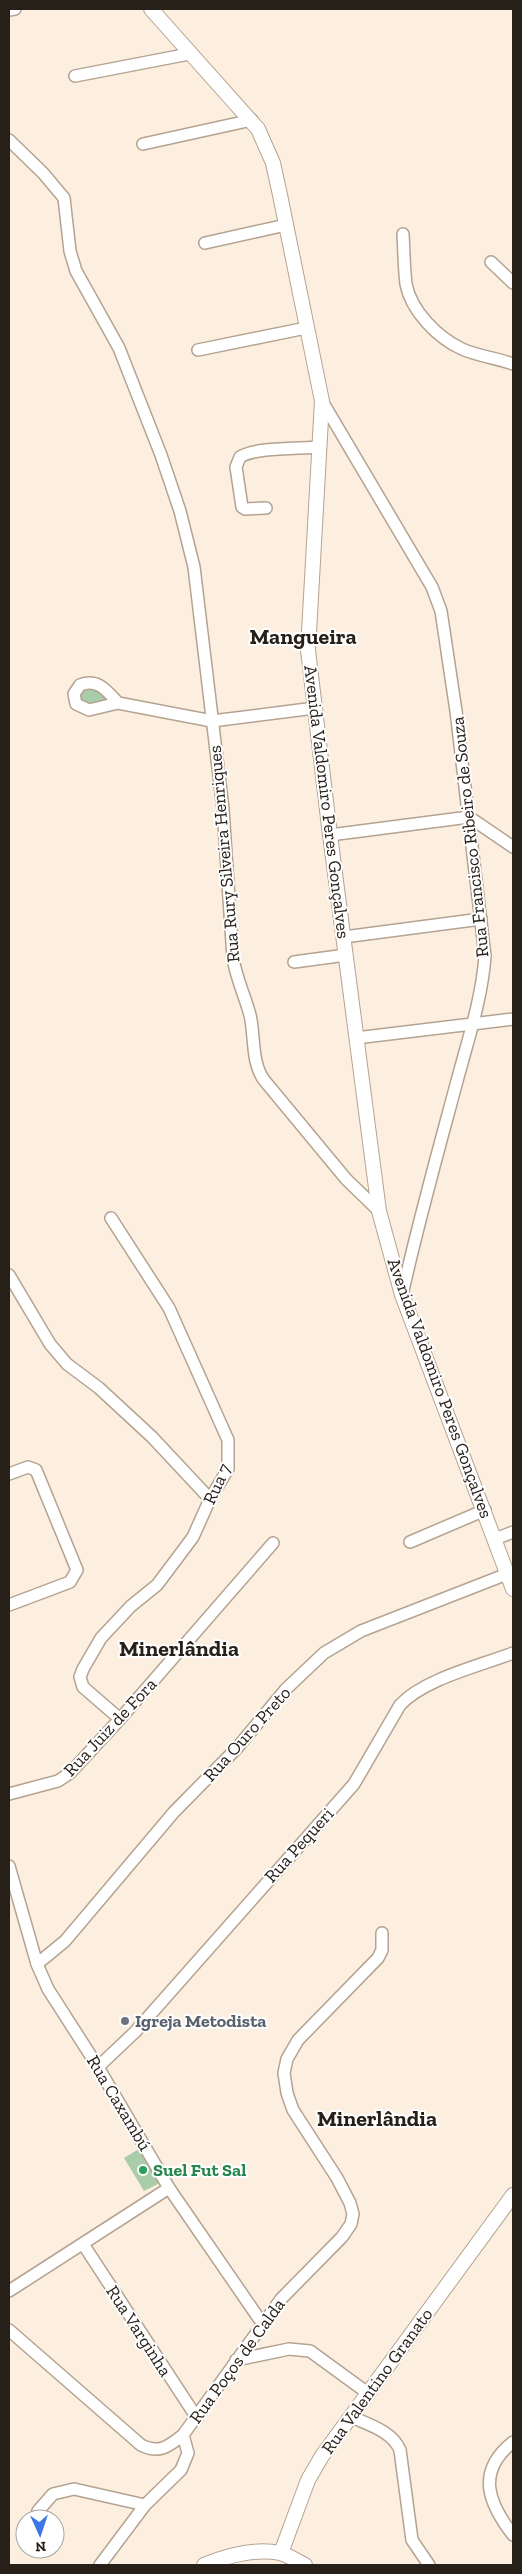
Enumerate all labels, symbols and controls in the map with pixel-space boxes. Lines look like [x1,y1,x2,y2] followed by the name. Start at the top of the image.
[249,623,357,650] district label: Mangueira
[299,664,355,940] street label: Avenida Valdomiro Peres Gonçalves
[446,715,494,958] street label: Rua Francisco Ribeiro de Souza
[204,744,244,964] street label: Rua Rury Silveira Henriques
[383,1255,497,1521] street label: Avenida Valdomiro Peres Gonçalves
[198,1460,236,1508] street label: Rua 7
[119,1635,239,1662] district label: Minerlândia
[59,1673,161,1781] street label: Rua Juiz de Fora
[199,1682,295,1786] street label: Rua Ouro Preto
[260,1803,338,1887] street label: Rua Pequeri
[135,2010,266,2032] place label: Igreja Metodista
[119,2015,131,2027] marker: Igreja Metodista
[82,2051,156,2155] street label: Rua Caxambú
[317,2105,437,2132] district label: Minerlândia
[153,2159,246,2181] place label: Suel Fut Sal
[137,2164,149,2176] marker: Suel Fut Sal
[101,2281,177,2381] street label: Rua Varginha
[184,2294,290,2428] street label: Rua Poços de Calda
[317,2304,437,2458] street label: Rua Valentino Granato
[15,2509,65,2559] north arrow
[35,2538,46,2555] text: N

